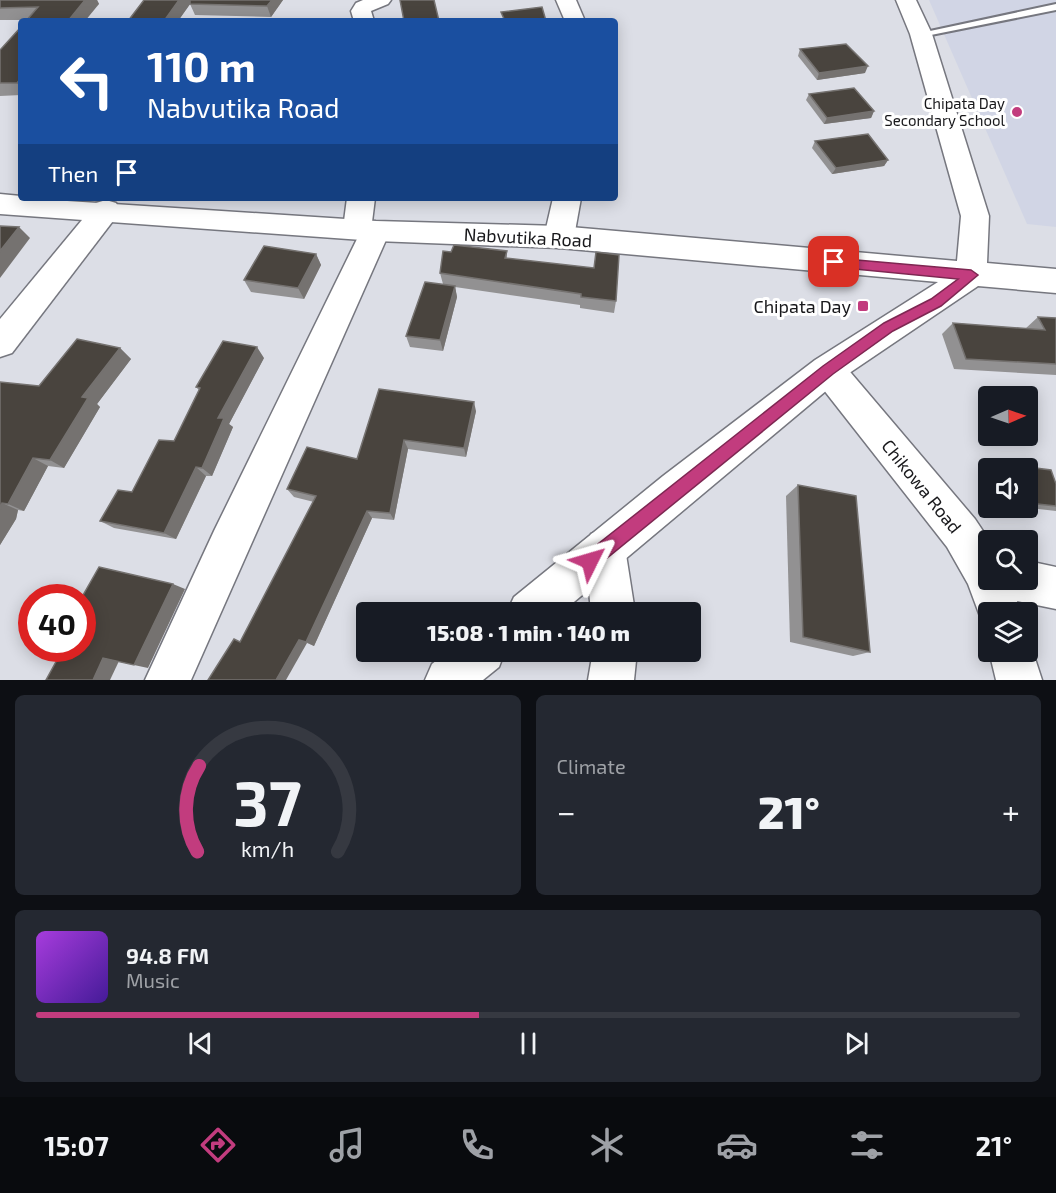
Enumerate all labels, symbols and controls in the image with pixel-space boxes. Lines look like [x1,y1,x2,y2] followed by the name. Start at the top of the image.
[147,40,256,90] text: 110 m
[48,42,126,120] icon: left
[147,91,340,123] text: Nabvutika Road
[884,94,1006,129] place label: Chipata Day Secondary School
[1010,105,1024,119] marker: Chipata Day Secondary School
[110,156,143,189] icon: arrive
[48,160,98,186] text: Then
[463,223,593,251] street label: Nabvutika Road
[808,236,859,287] pin
[817,245,850,278] icon: arrive
[753,295,851,317] place label: Chipata Day
[856,299,870,313] marker: Chipata Day
[978,386,1038,446] north arrow
[978,386,1038,662] map controls
[877,435,967,537] street label: Chikowa Road
[978,458,1038,518] button: sound
[558,529,622,593] position arrow
[978,530,1038,590] button: search
[18,584,96,662] speed limit sign: 40
[978,602,1038,662] button: layers
[427,619,630,645] text: 15:08 · 1 min · 140 m
[557,754,626,778] text: Climate
[234,764,302,839] text: 37
[758,784,820,838] text: 21°
[557,791,576,831] text: −
[1002,791,1020,831] text: +
[241,836,294,861] text: km/h
[126,942,209,968] text: 94.8 FM
[126,968,180,992] text: Music
[184,1027,217,1060] icon: previous
[512,1027,545,1060] icon: pause
[840,1027,873,1060] icon: next
[197,1124,239,1166] icon: directions
[326,1124,368,1166] icon: music
[456,1124,498,1166] icon: phone
[586,1124,628,1166] icon: climate
[716,1124,758,1166] icon: car
[846,1124,888,1166] icon: filters
[44,1129,109,1161] text: 15:07
[975,1129,1012,1161] text: 21°

